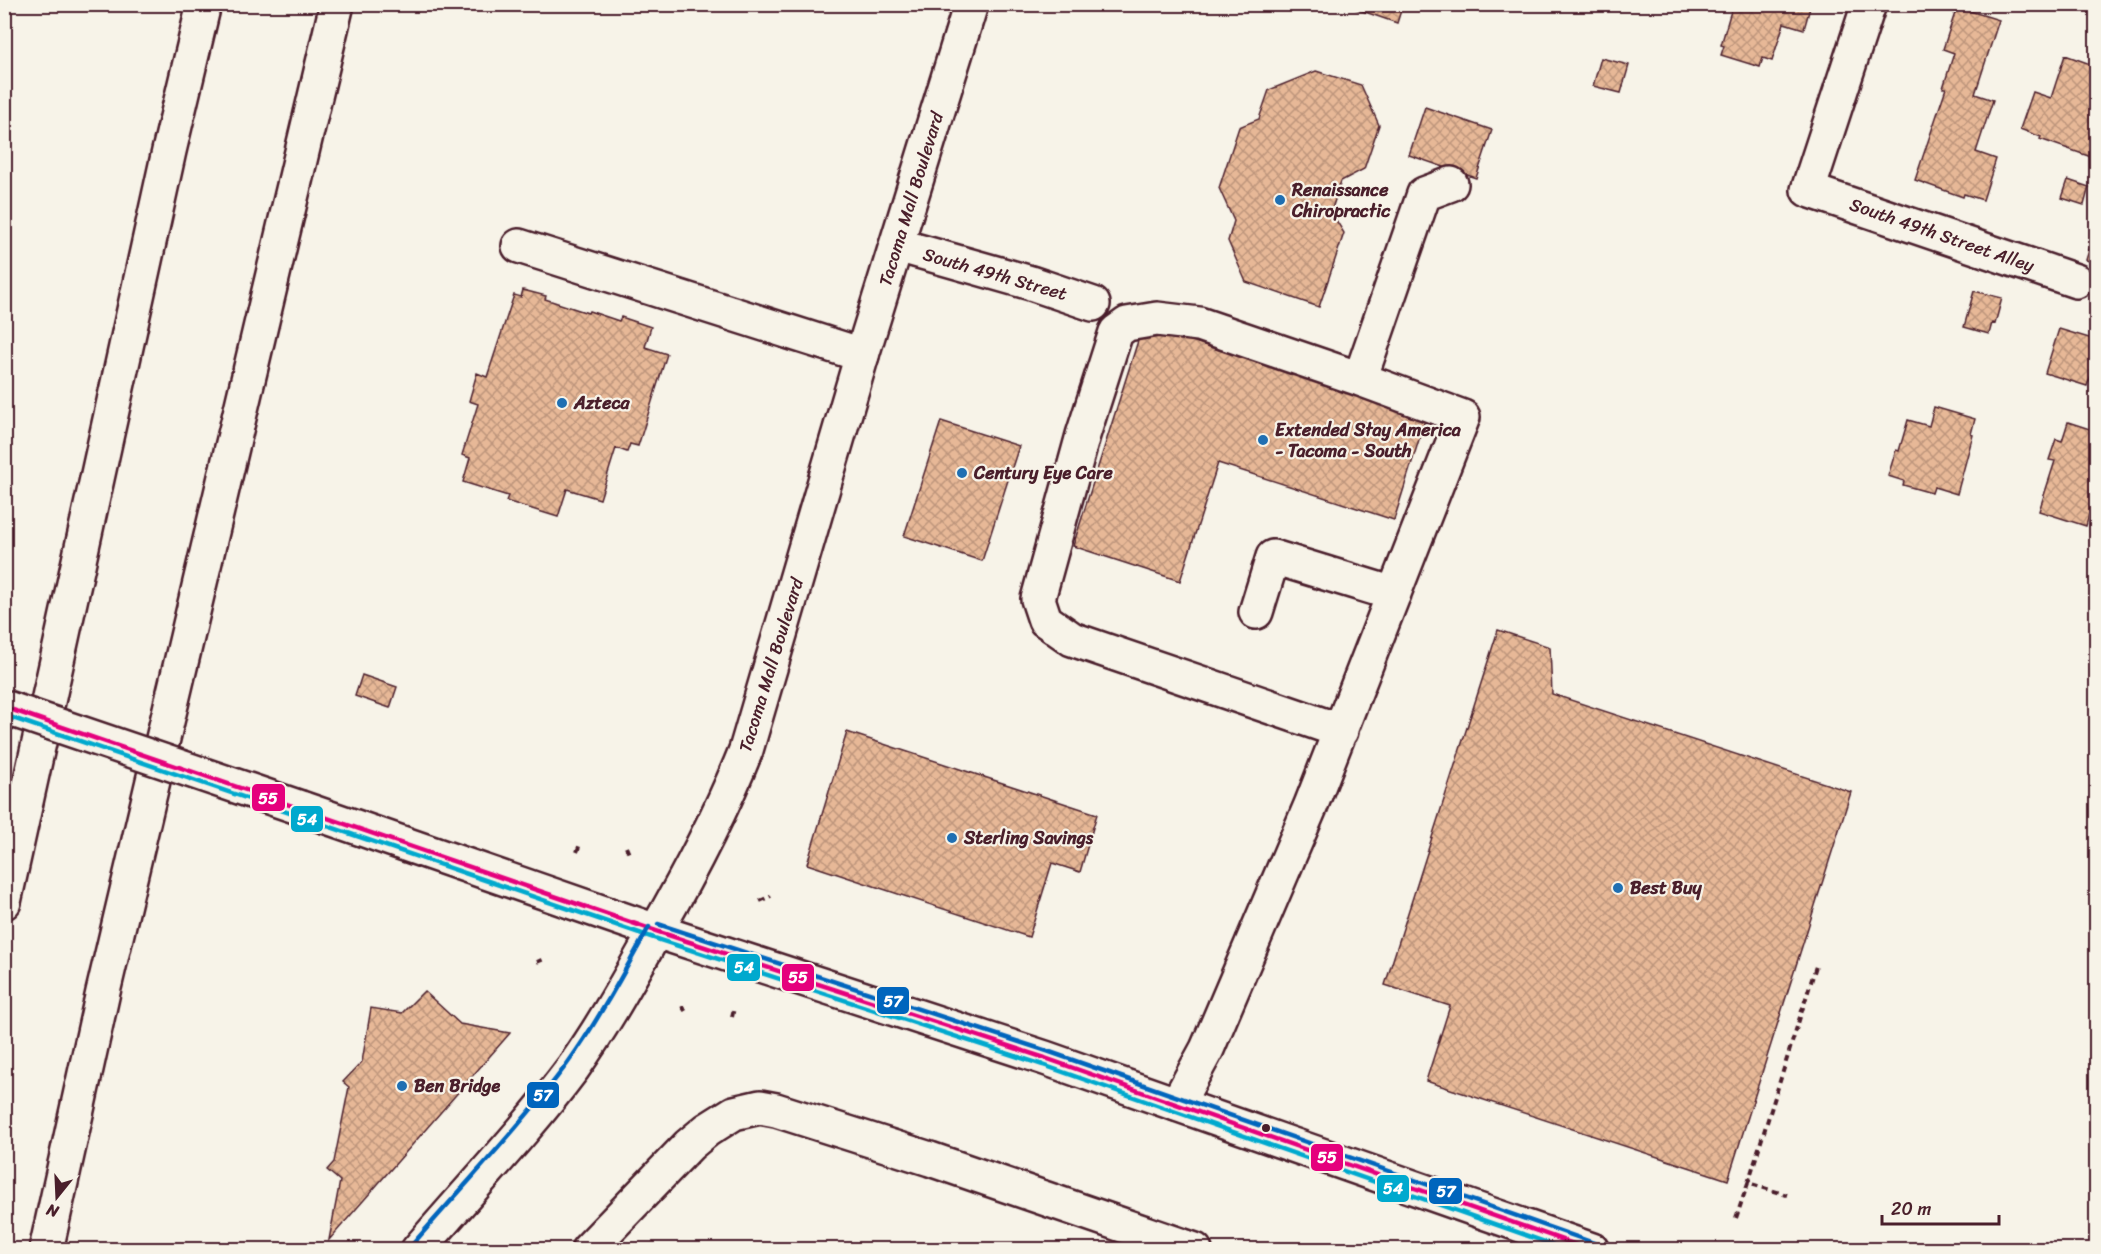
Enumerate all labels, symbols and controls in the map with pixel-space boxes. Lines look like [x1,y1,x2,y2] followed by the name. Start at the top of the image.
[869,106,953,290] street label: Tacoma Mall Boulevard
[1291,174,1391,227] place label: Renaissance Chiropractic
[1845,188,2039,282] street label: South 49th Street Alley
[1273,193,1287,207] marker: Renaissance Chiropractic
[919,238,1071,310] street label: South 49th Street
[573,387,630,419] place label: Azteca
[555,396,569,410] marker: Azteca
[1275,414,1462,467] place label: Extended Stay America - Tacoma - South
[1256,433,1270,447] marker: Extended Stay America - Tacoma - South
[973,457,1113,489] place label: Century Eye Care
[955,466,969,480] marker: Century Eye Care
[729,572,813,756] street label: Tacoma Mall Boulevard
[251,783,286,812] line badge: 55
[258,784,278,813] text: 55
[290,805,324,833] line badge: 54
[297,805,317,834] text: 54
[963,822,1094,854] place label: Sterling Savings
[945,831,959,845] marker: Sterling Savings
[1630,872,1703,904] place label: Best Buy
[1611,881,1625,895] marker: Best Buy
[726,953,761,982] line badge: 54
[734,953,754,982] text: 54
[781,963,815,992] line badge: 55
[788,963,808,992] text: 55
[876,986,910,1015] line badge: 57
[884,987,904,1016] text: 57
[414,1070,500,1102] place label: Ben Bridge
[395,1079,409,1093] marker: Ben Bridge
[526,1081,560,1109] line badge: 57
[534,1081,554,1110] text: 57
[1260,1122,1272,1134] unlabelled marker
[1310,1143,1344,1172] line badge: 55
[1317,1143,1337,1172] text: 55
[27,1167,87,1227] north arrow
[1376,1174,1410,1203] line badge: 54
[1383,1174,1403,1203] text: 54
[1428,1177,1463,1205] line badge: 57
[1437,1177,1457,1206] text: 57
[1882,1188,1999,1226] scale bar
[1891,1193,1931,1225] text: 20 m
[42,1195,63,1227] text: N

